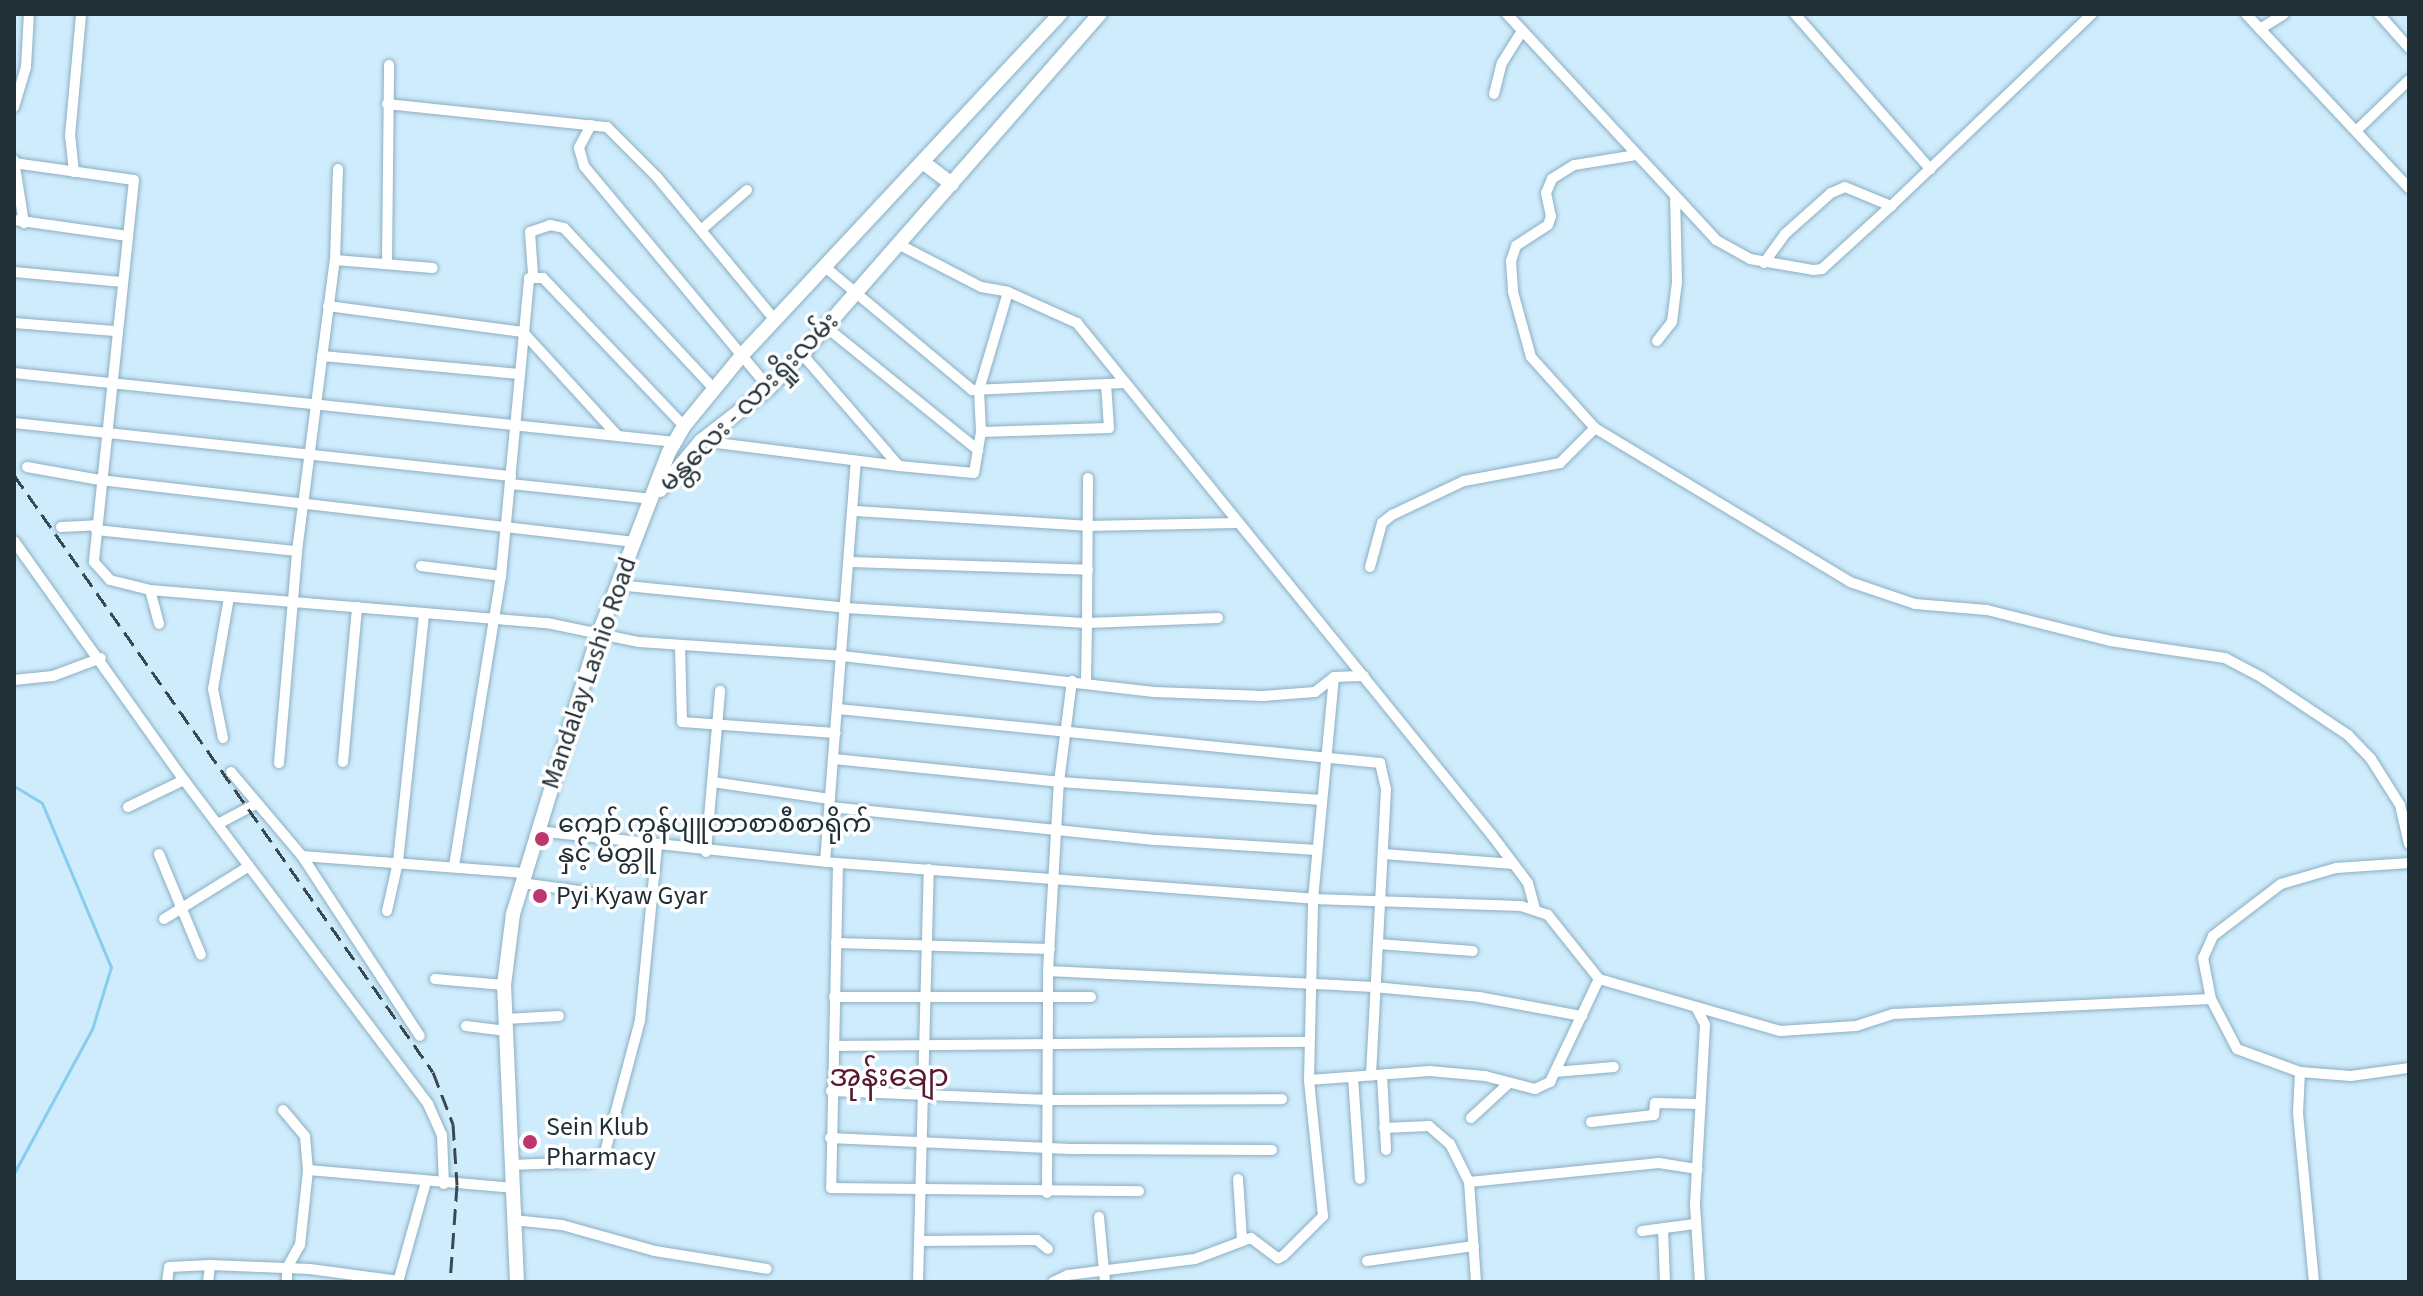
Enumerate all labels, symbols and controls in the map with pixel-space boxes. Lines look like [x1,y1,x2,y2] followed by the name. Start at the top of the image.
[653,306,845,498] street label: မန္တလေး - လားရှိုးလမ်း
[535,553,643,793] street label: Mandalay Lashio Road
[558,808,871,870] place label: ကျော် ကွန်ပျူတာစာစီစာရိုက် နှင့် မိတ္တူ
[533,830,551,848] marker: ကျော် ကွန်ပျူတာစာစီစာရိုက် နှင့် မိတ္တူ
[556,880,707,912] place label: Pyi Kyaw Gyar
[531,887,549,905] marker: Pyi Kyaw Gyar
[829,1059,949,1095] district label: အုန်းချော
[546,1111,656,1172] place label: Sein Klub Pharmacy
[521,1133,539,1151] marker: Sein Klub Pharmacy

